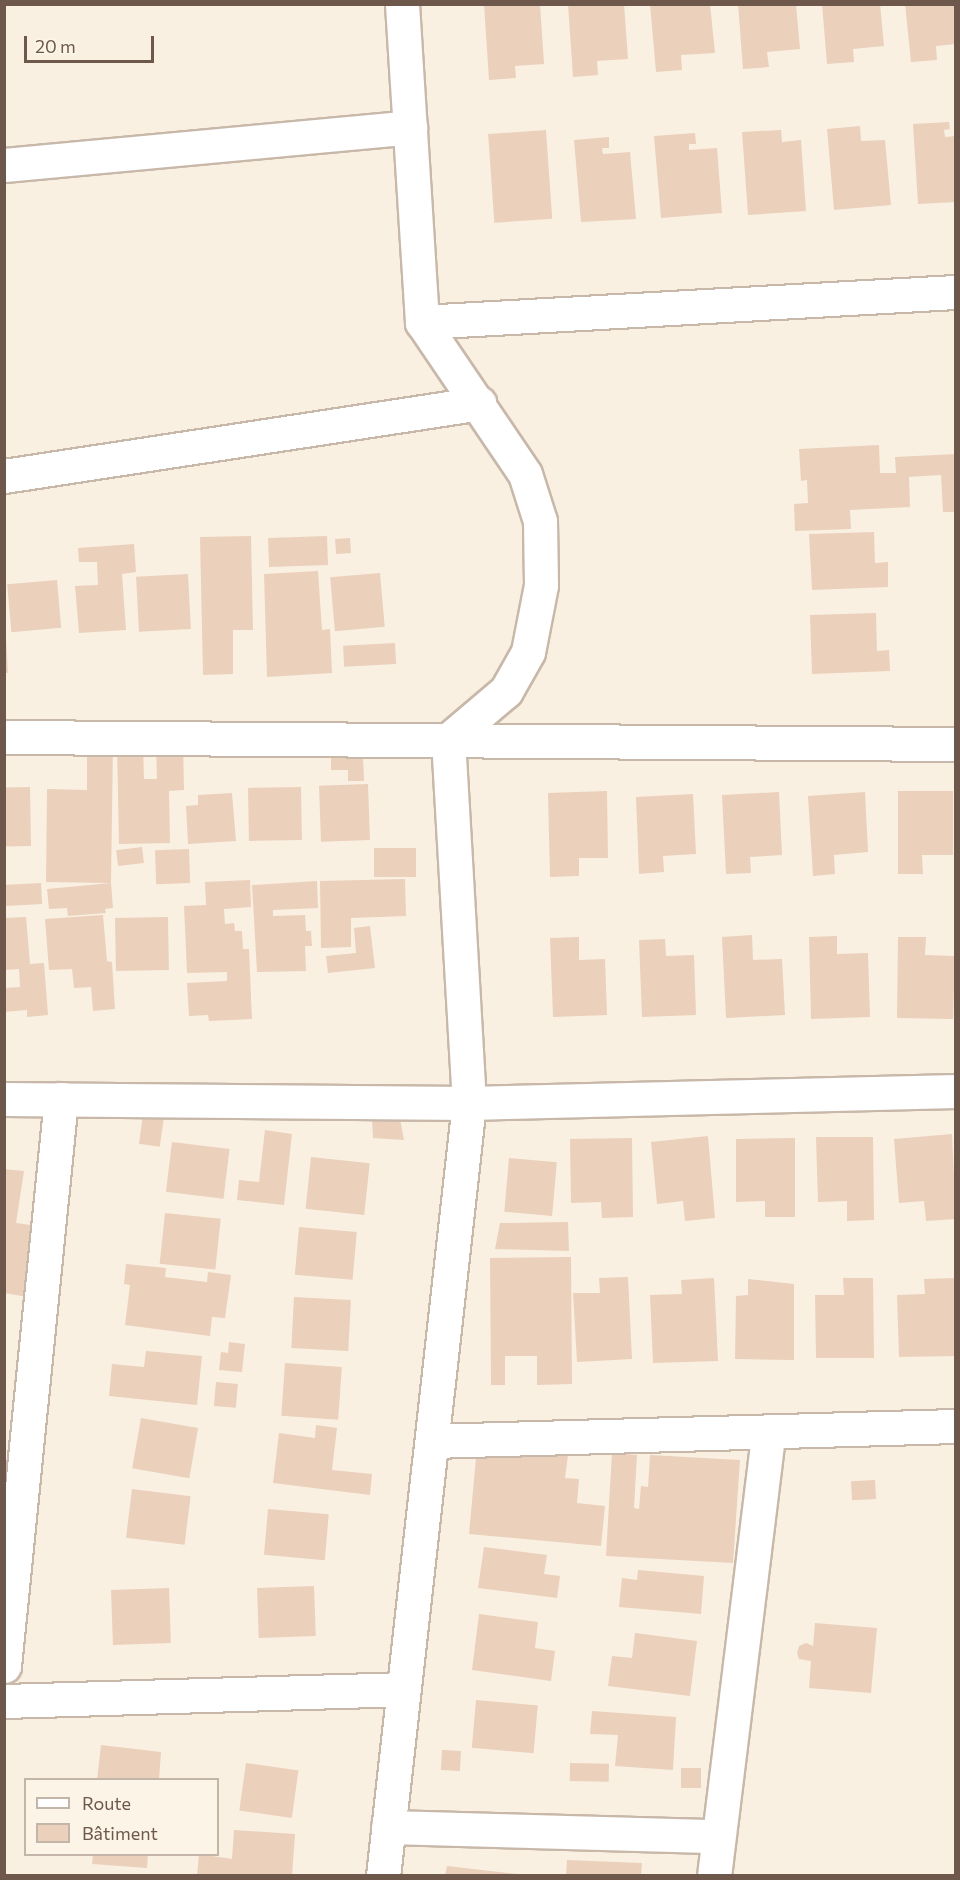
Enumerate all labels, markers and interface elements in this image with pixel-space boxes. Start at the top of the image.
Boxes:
scale bar [27,24,158,62]
text: 20 m [35,35,76,57]
legend [24,1778,219,1856]
text: Route [82,1792,131,1814]
text: Bâtiment [82,1822,158,1844]

